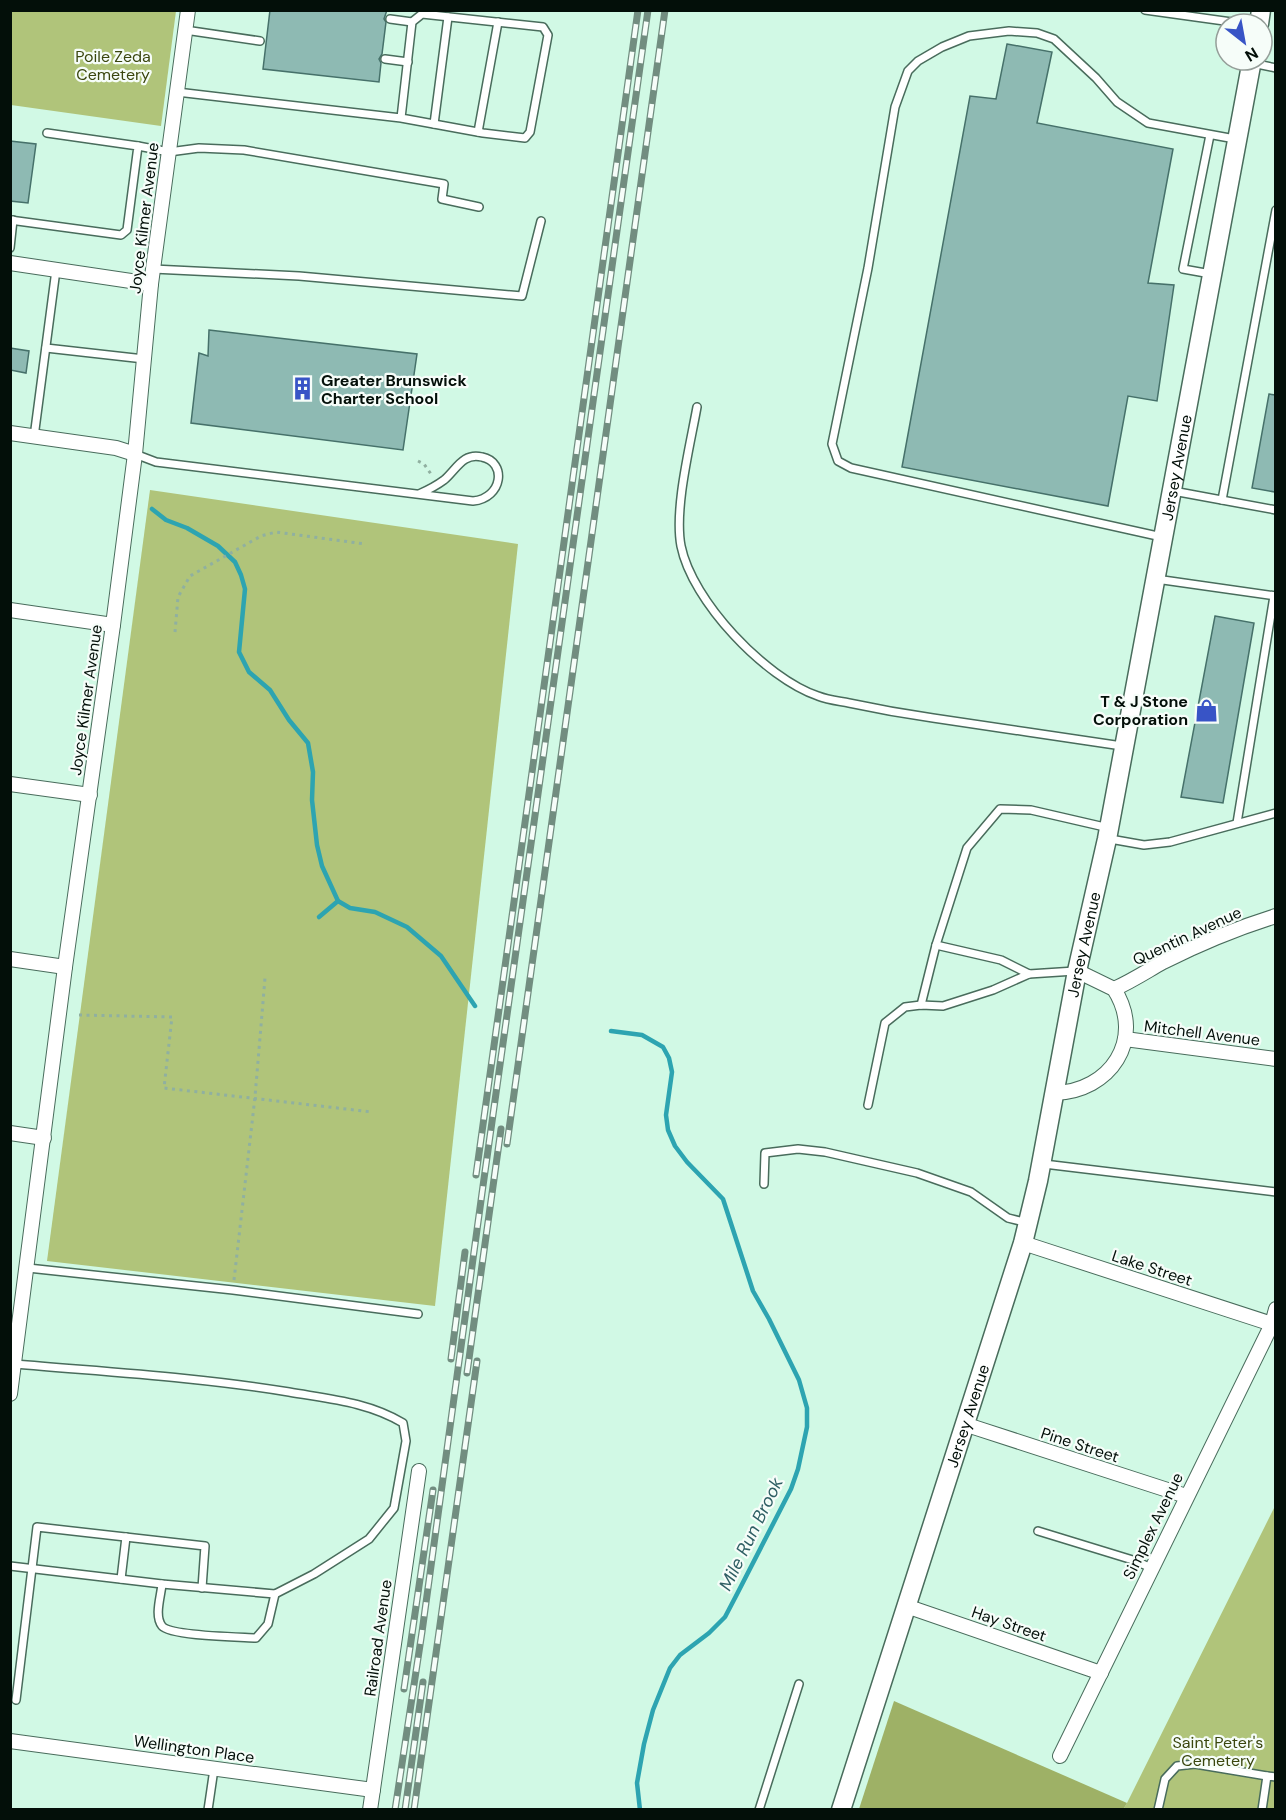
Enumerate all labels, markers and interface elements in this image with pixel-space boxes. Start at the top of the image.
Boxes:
north arrow [1214,12,1274,72]
text: N [1241,42,1262,66]
park label: Poile Zeda Cemetery [75,46,151,85]
street label: Joyce Kilmer Avenue [124,141,164,295]
place label: Greater Brunswick Charter School [321,370,467,409]
building icon: Greater Brunswick Charter School [290,376,316,402]
street label: Jersey Avenue [1156,413,1196,522]
street label: Joyce Kilmer Avenue [65,623,107,777]
place label: T & J Stone Corporation [1093,691,1188,730]
shop icon: T & J Stone Corporation [1193,697,1219,723]
street label: Jersey Avenue [1062,890,1105,999]
street label: Quentin Avenue [1129,902,1245,970]
street label: Mitchell Avenue [1143,1015,1261,1051]
street label: Lake Street [1109,1245,1195,1291]
street label: Jersey Avenue [941,1361,994,1470]
street label: Pine Street [1038,1422,1122,1468]
street label: Simplex Avenue [1118,1469,1188,1583]
water label: Mile Run Brook [713,1473,789,1595]
street label: Railroad Avenue [359,1578,397,1698]
street label: Hay Street [969,1601,1049,1647]
street label: Wellington Place [132,1730,256,1768]
park label: Saint Peter's Cemetery [1173,1732,1263,1771]

